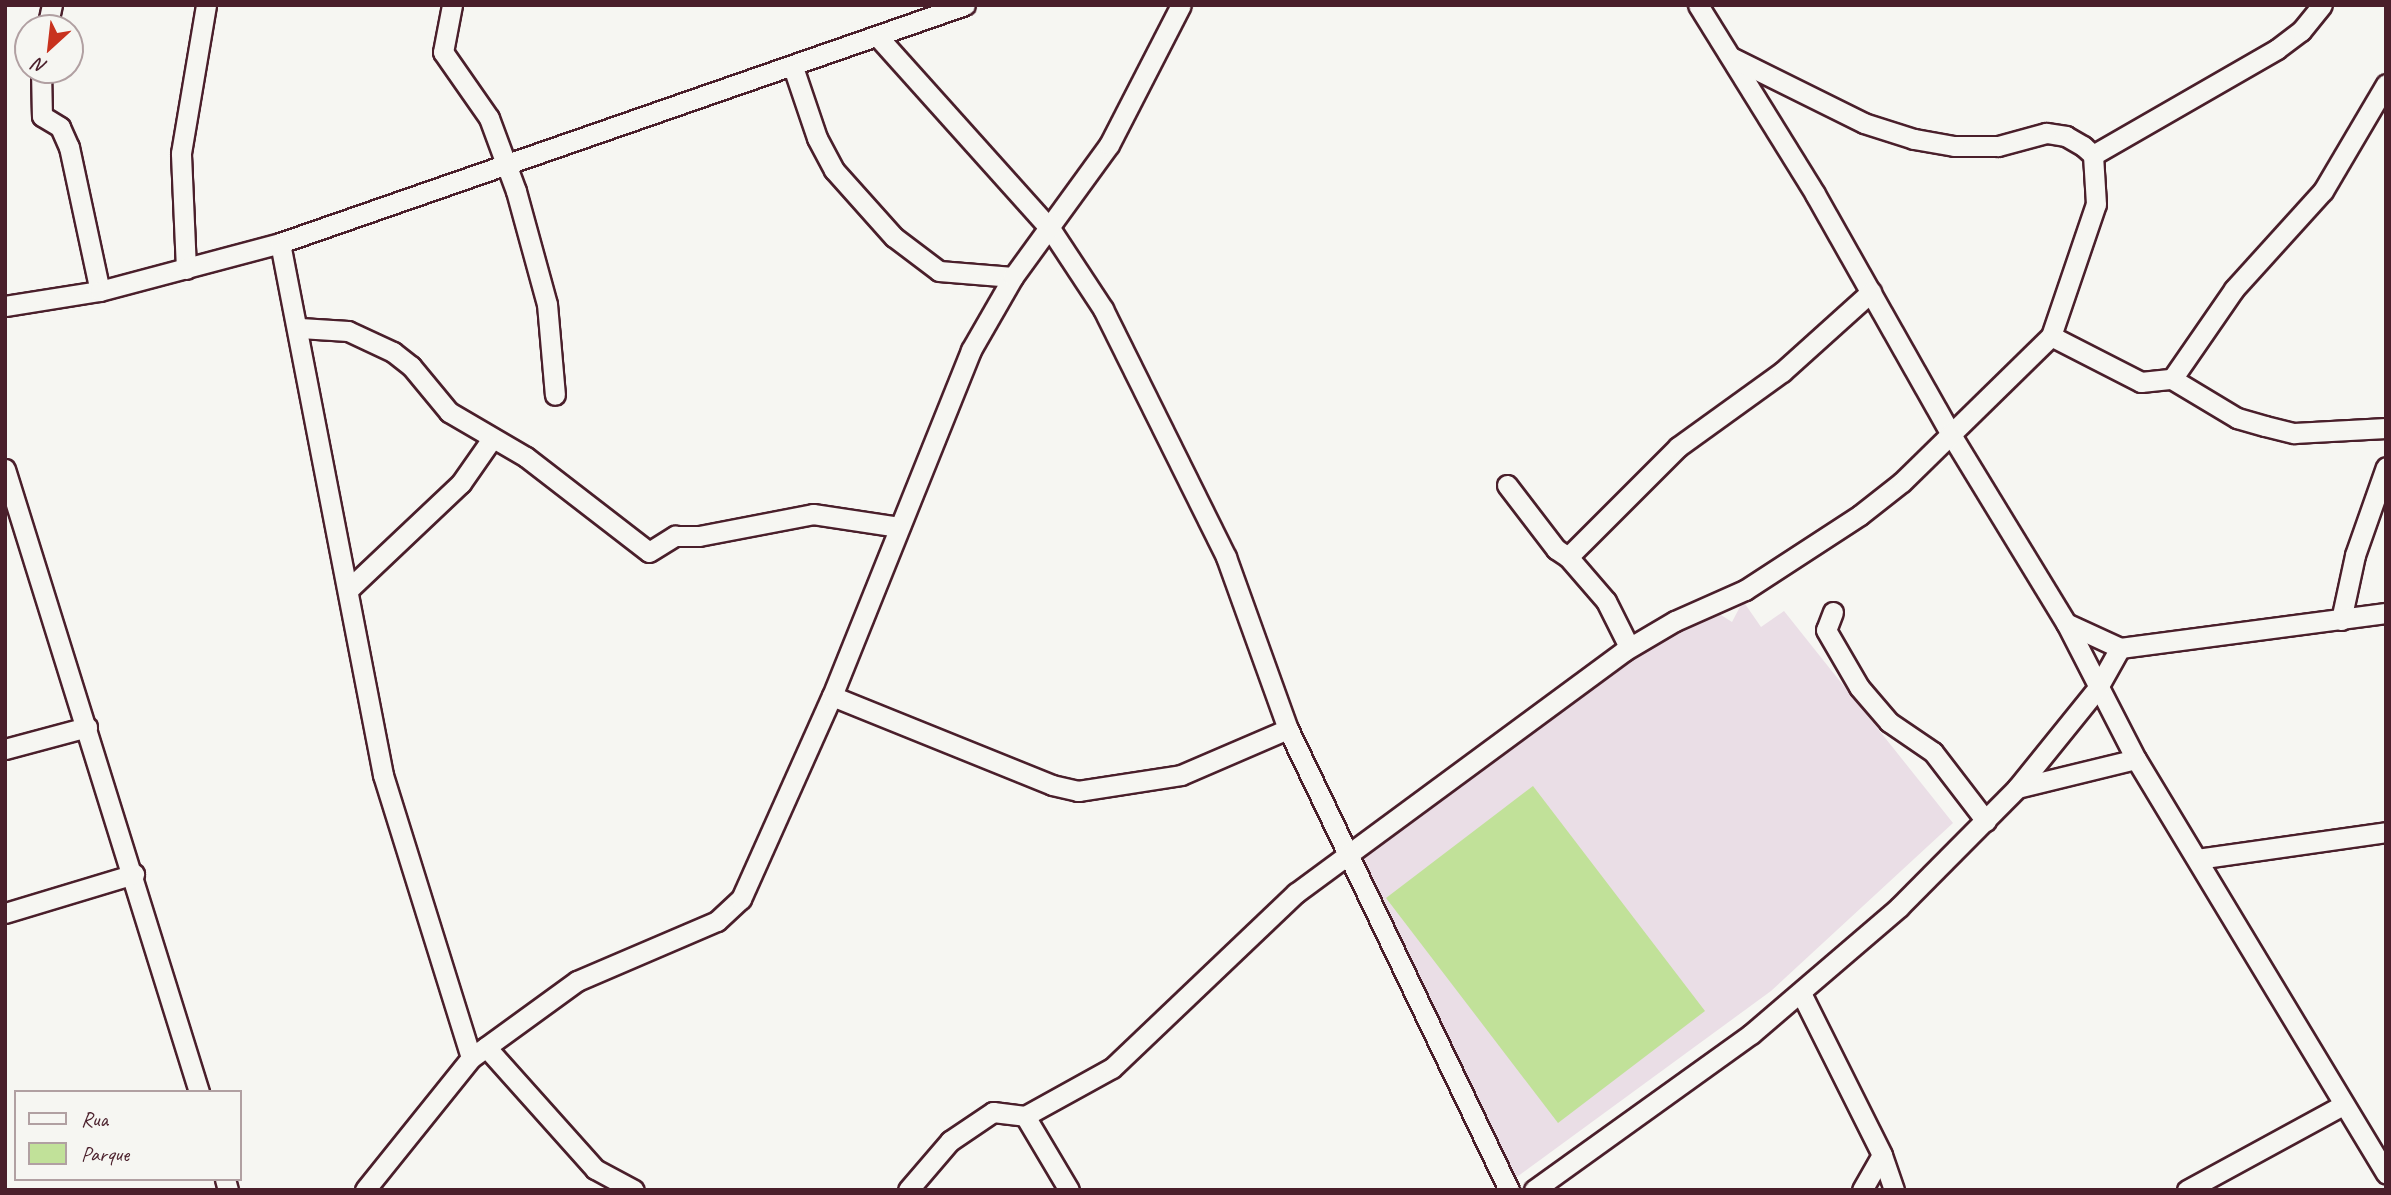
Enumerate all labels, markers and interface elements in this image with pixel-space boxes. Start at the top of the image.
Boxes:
north arrow [14,14,84,84]
text: N [30,53,51,79]
legend [14,1090,242,1181]
text: Rua [81,1106,108,1132]
text: Parque [81,1141,129,1167]

